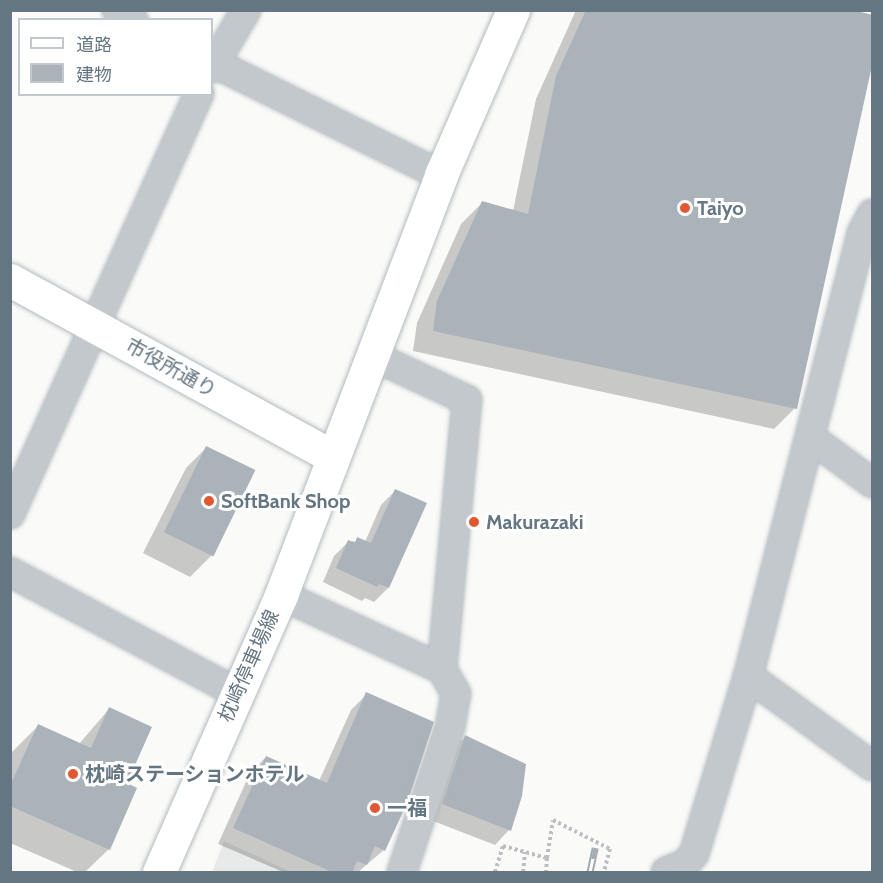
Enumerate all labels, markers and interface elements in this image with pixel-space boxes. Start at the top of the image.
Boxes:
legend [18,18,213,96]
text: 道路 [76,34,112,56]
text: 建物 [76,64,112,86]
place label: Taiyo [697,196,744,220]
marker: Taiyo [678,201,692,215]
street label: 市役所通り [121,333,221,403]
place label: SoftBank Shop [221,489,350,513]
marker: SoftBank Shop [202,494,216,508]
place label: Makurazaki [486,510,584,534]
marker: Makurazaki [467,515,481,529]
street label: 枕崎停車場線 [214,606,284,726]
place label: 枕崎ステーションホテル [85,762,305,786]
marker: 枕崎ステーションホテル [66,767,80,781]
place label: 一福 [387,796,427,820]
marker: 一福 [368,801,382,815]

